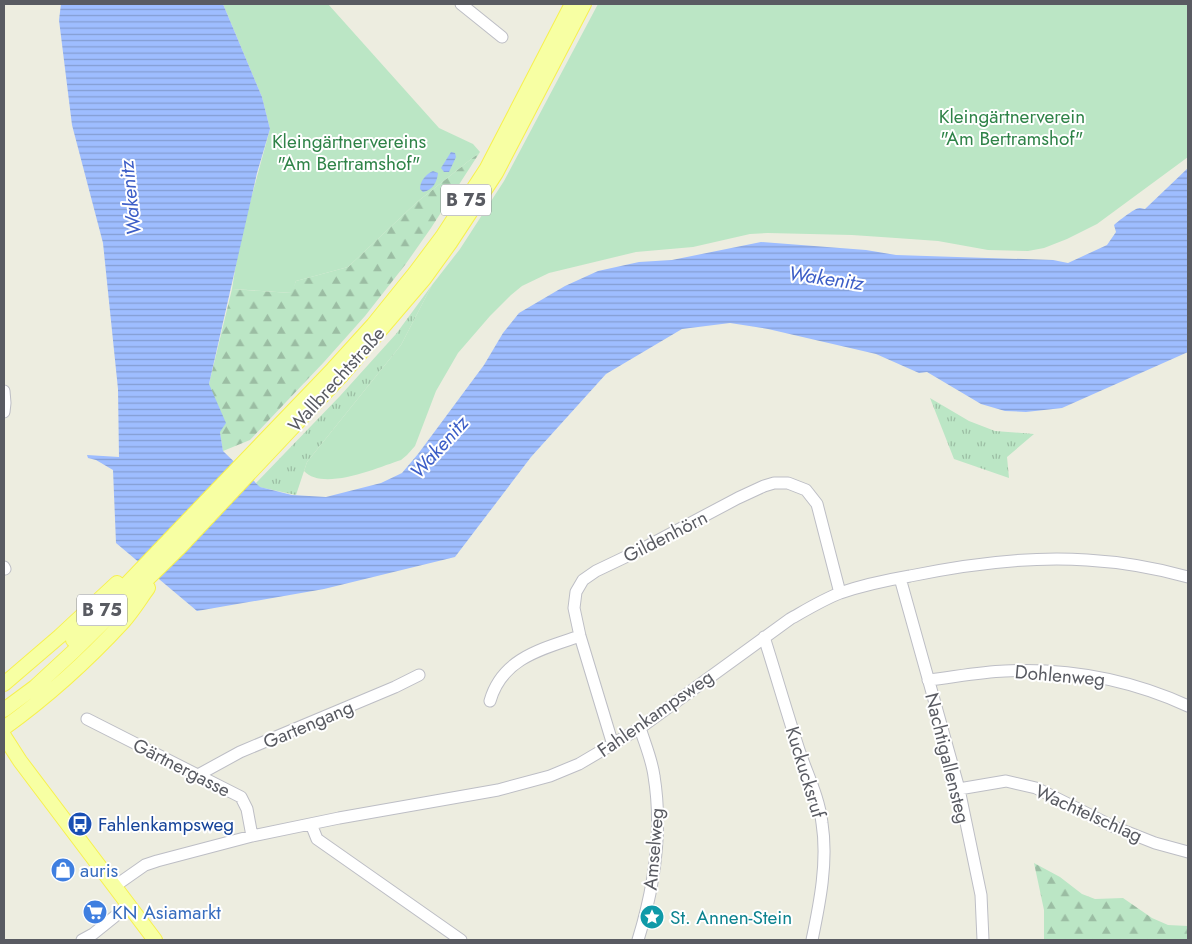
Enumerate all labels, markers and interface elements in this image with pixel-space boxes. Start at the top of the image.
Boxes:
park label: Kleingärtnerverein "Am Bertramshof" [939,103,1085,152]
park label: Kleingärtnervereins "Am Bertramshof" [272,128,426,177]
water label: Wakenitz [112,158,149,237]
road number: B 75 [441,184,491,216]
water label: Wakenitz [787,259,866,298]
street label: Wallbrechtstraße [282,320,391,438]
water label: Wakenitz [403,409,476,485]
street label: Gildenhörn [618,504,712,569]
road number: B 75 [77,594,127,626]
street label: Dohlenweg [1014,658,1106,693]
street label: Fahlenkampsweg [592,663,719,764]
street label: Nachtigallensteg [918,690,977,826]
street label: Gartengang [259,693,357,756]
street label: Kuckucksruf [779,723,832,822]
street label: Gärtnergasse [128,731,235,804]
street label: Wachtelschlag [1031,778,1147,849]
street label: Amselweg [636,807,671,891]
bus stop icon: Fahlenkampsweg [67,811,93,837]
place label: Fahlenkampsweg [98,811,234,838]
shop icon: auris [50,857,76,883]
place label: auris [80,857,119,884]
supermarket icon: KN Asiamarkt [82,899,108,925]
place label: KN Asiamarkt [112,899,221,926]
place icon: St. Annen-Stein [639,904,665,930]
place label: St. Annen-Stein [670,904,792,931]

